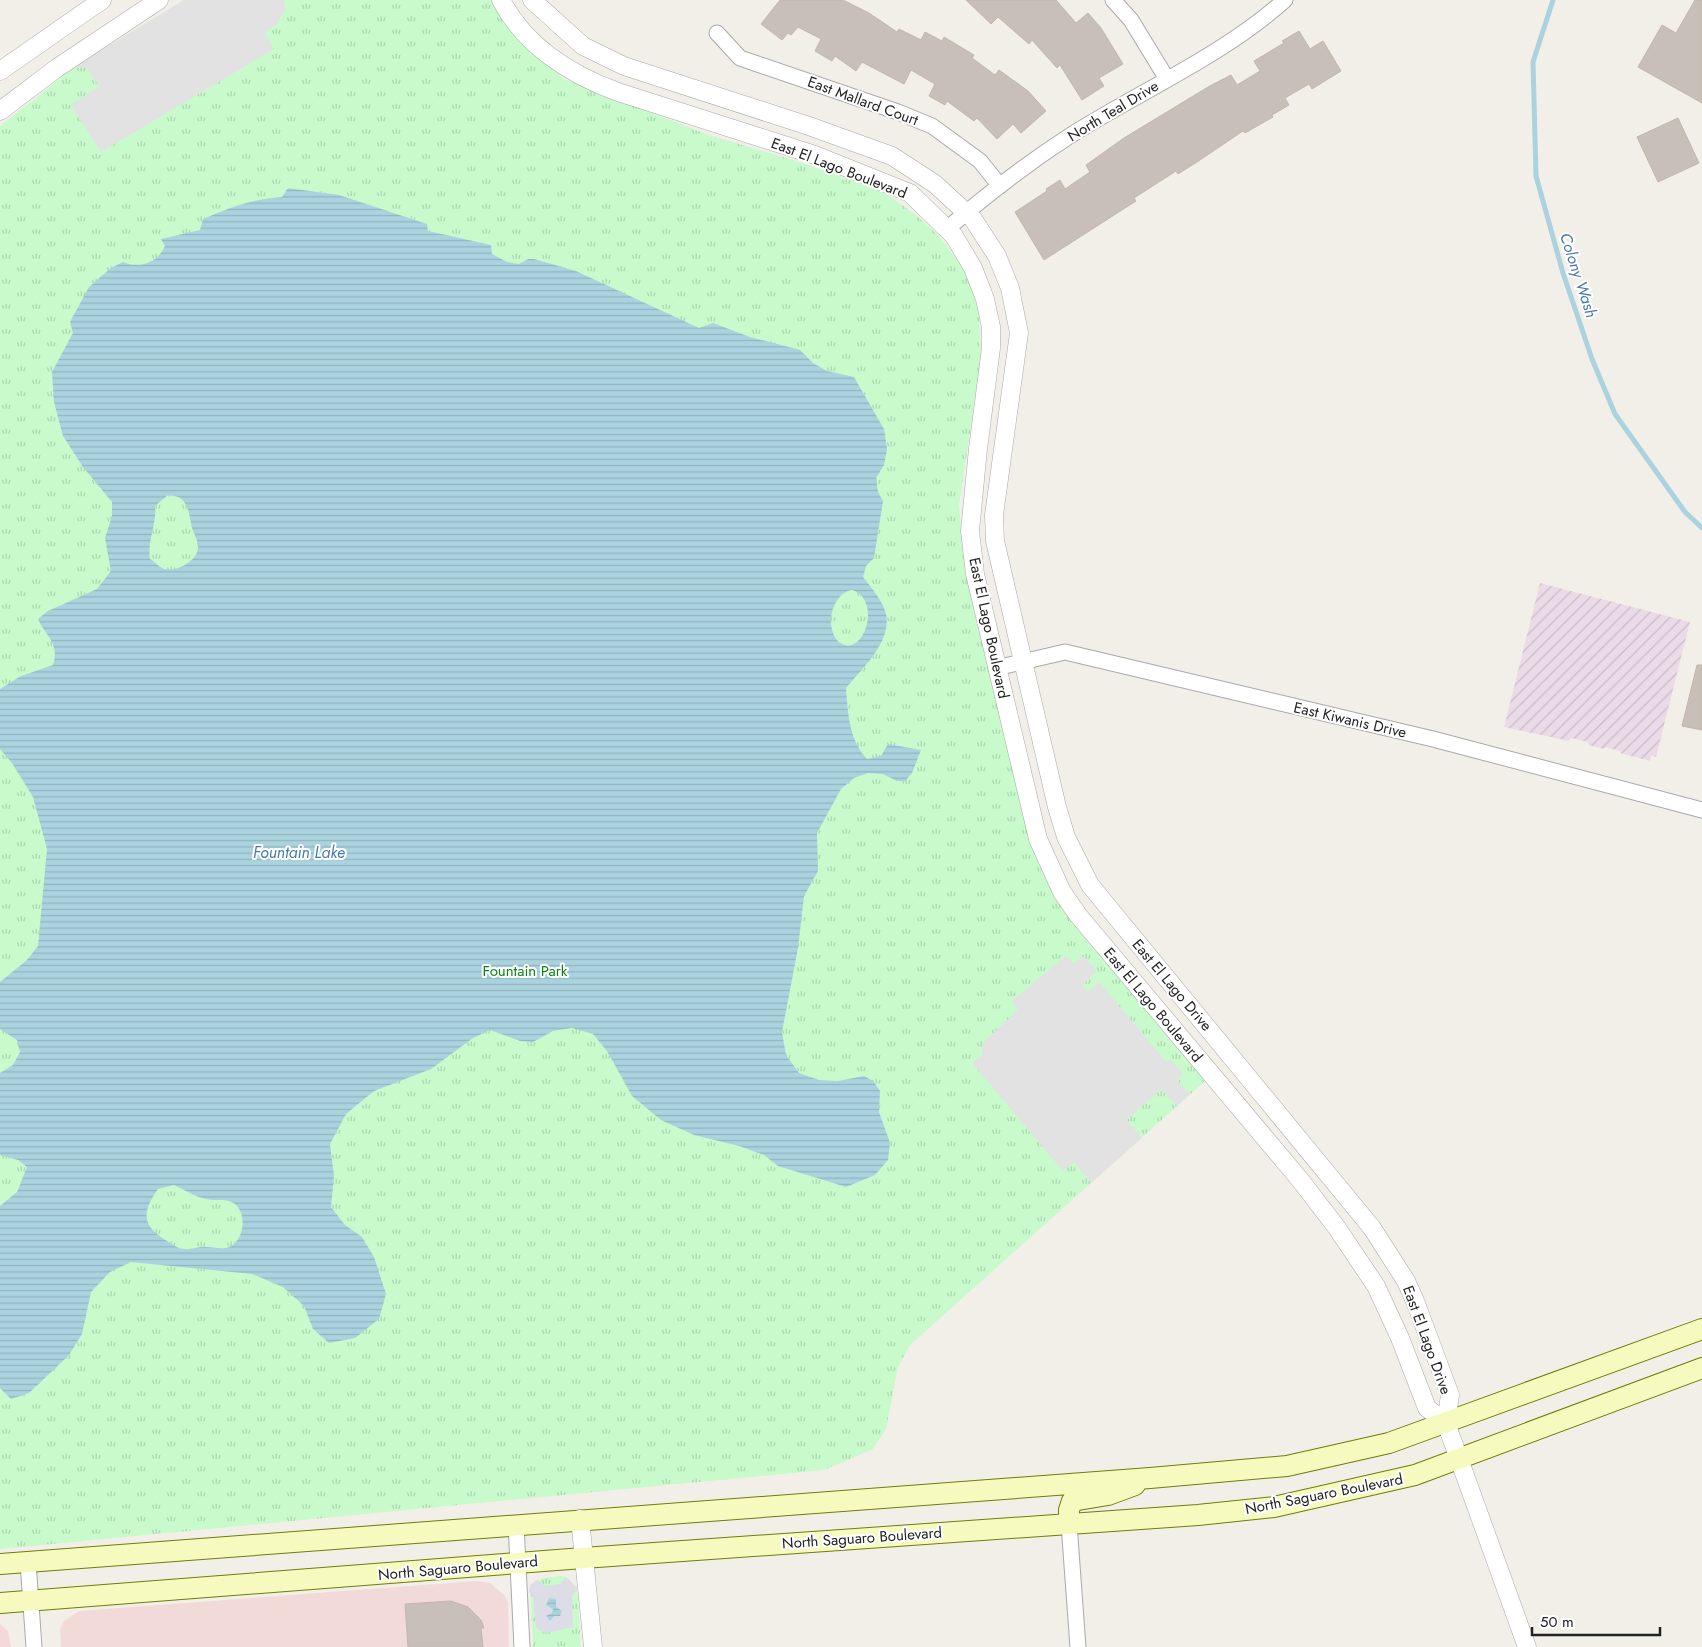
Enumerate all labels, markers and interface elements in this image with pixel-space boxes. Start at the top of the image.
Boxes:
street label: East Mallard Court [805,71,922,131]
street label: North Teal Drive [1063,75,1163,147]
street label: East El Lago Boulevard [768,132,910,204]
water label: Colony Wash [1554,230,1603,321]
street label: East El Lago Boulevard [963,555,1015,701]
street label: East Kiwanis Drive [1291,696,1409,744]
water label: Fountain Lake [253,841,345,864]
street label: East El Lago Drive [1127,934,1217,1036]
street label: East El Lago Boulevard [1098,943,1208,1067]
park label: Fountain Park [483,960,568,982]
street label: East El Lago Drive [1397,1282,1457,1398]
street label: North Saguaro Boulevard [1243,1468,1405,1520]
street label: North Saguaro Boulevard [781,1521,943,1555]
street label: North Saguaro Boulevard [377,1550,539,1586]
scale bar [1532,1604,1660,1636]
text: 50 m [1540,1611,1574,1633]

